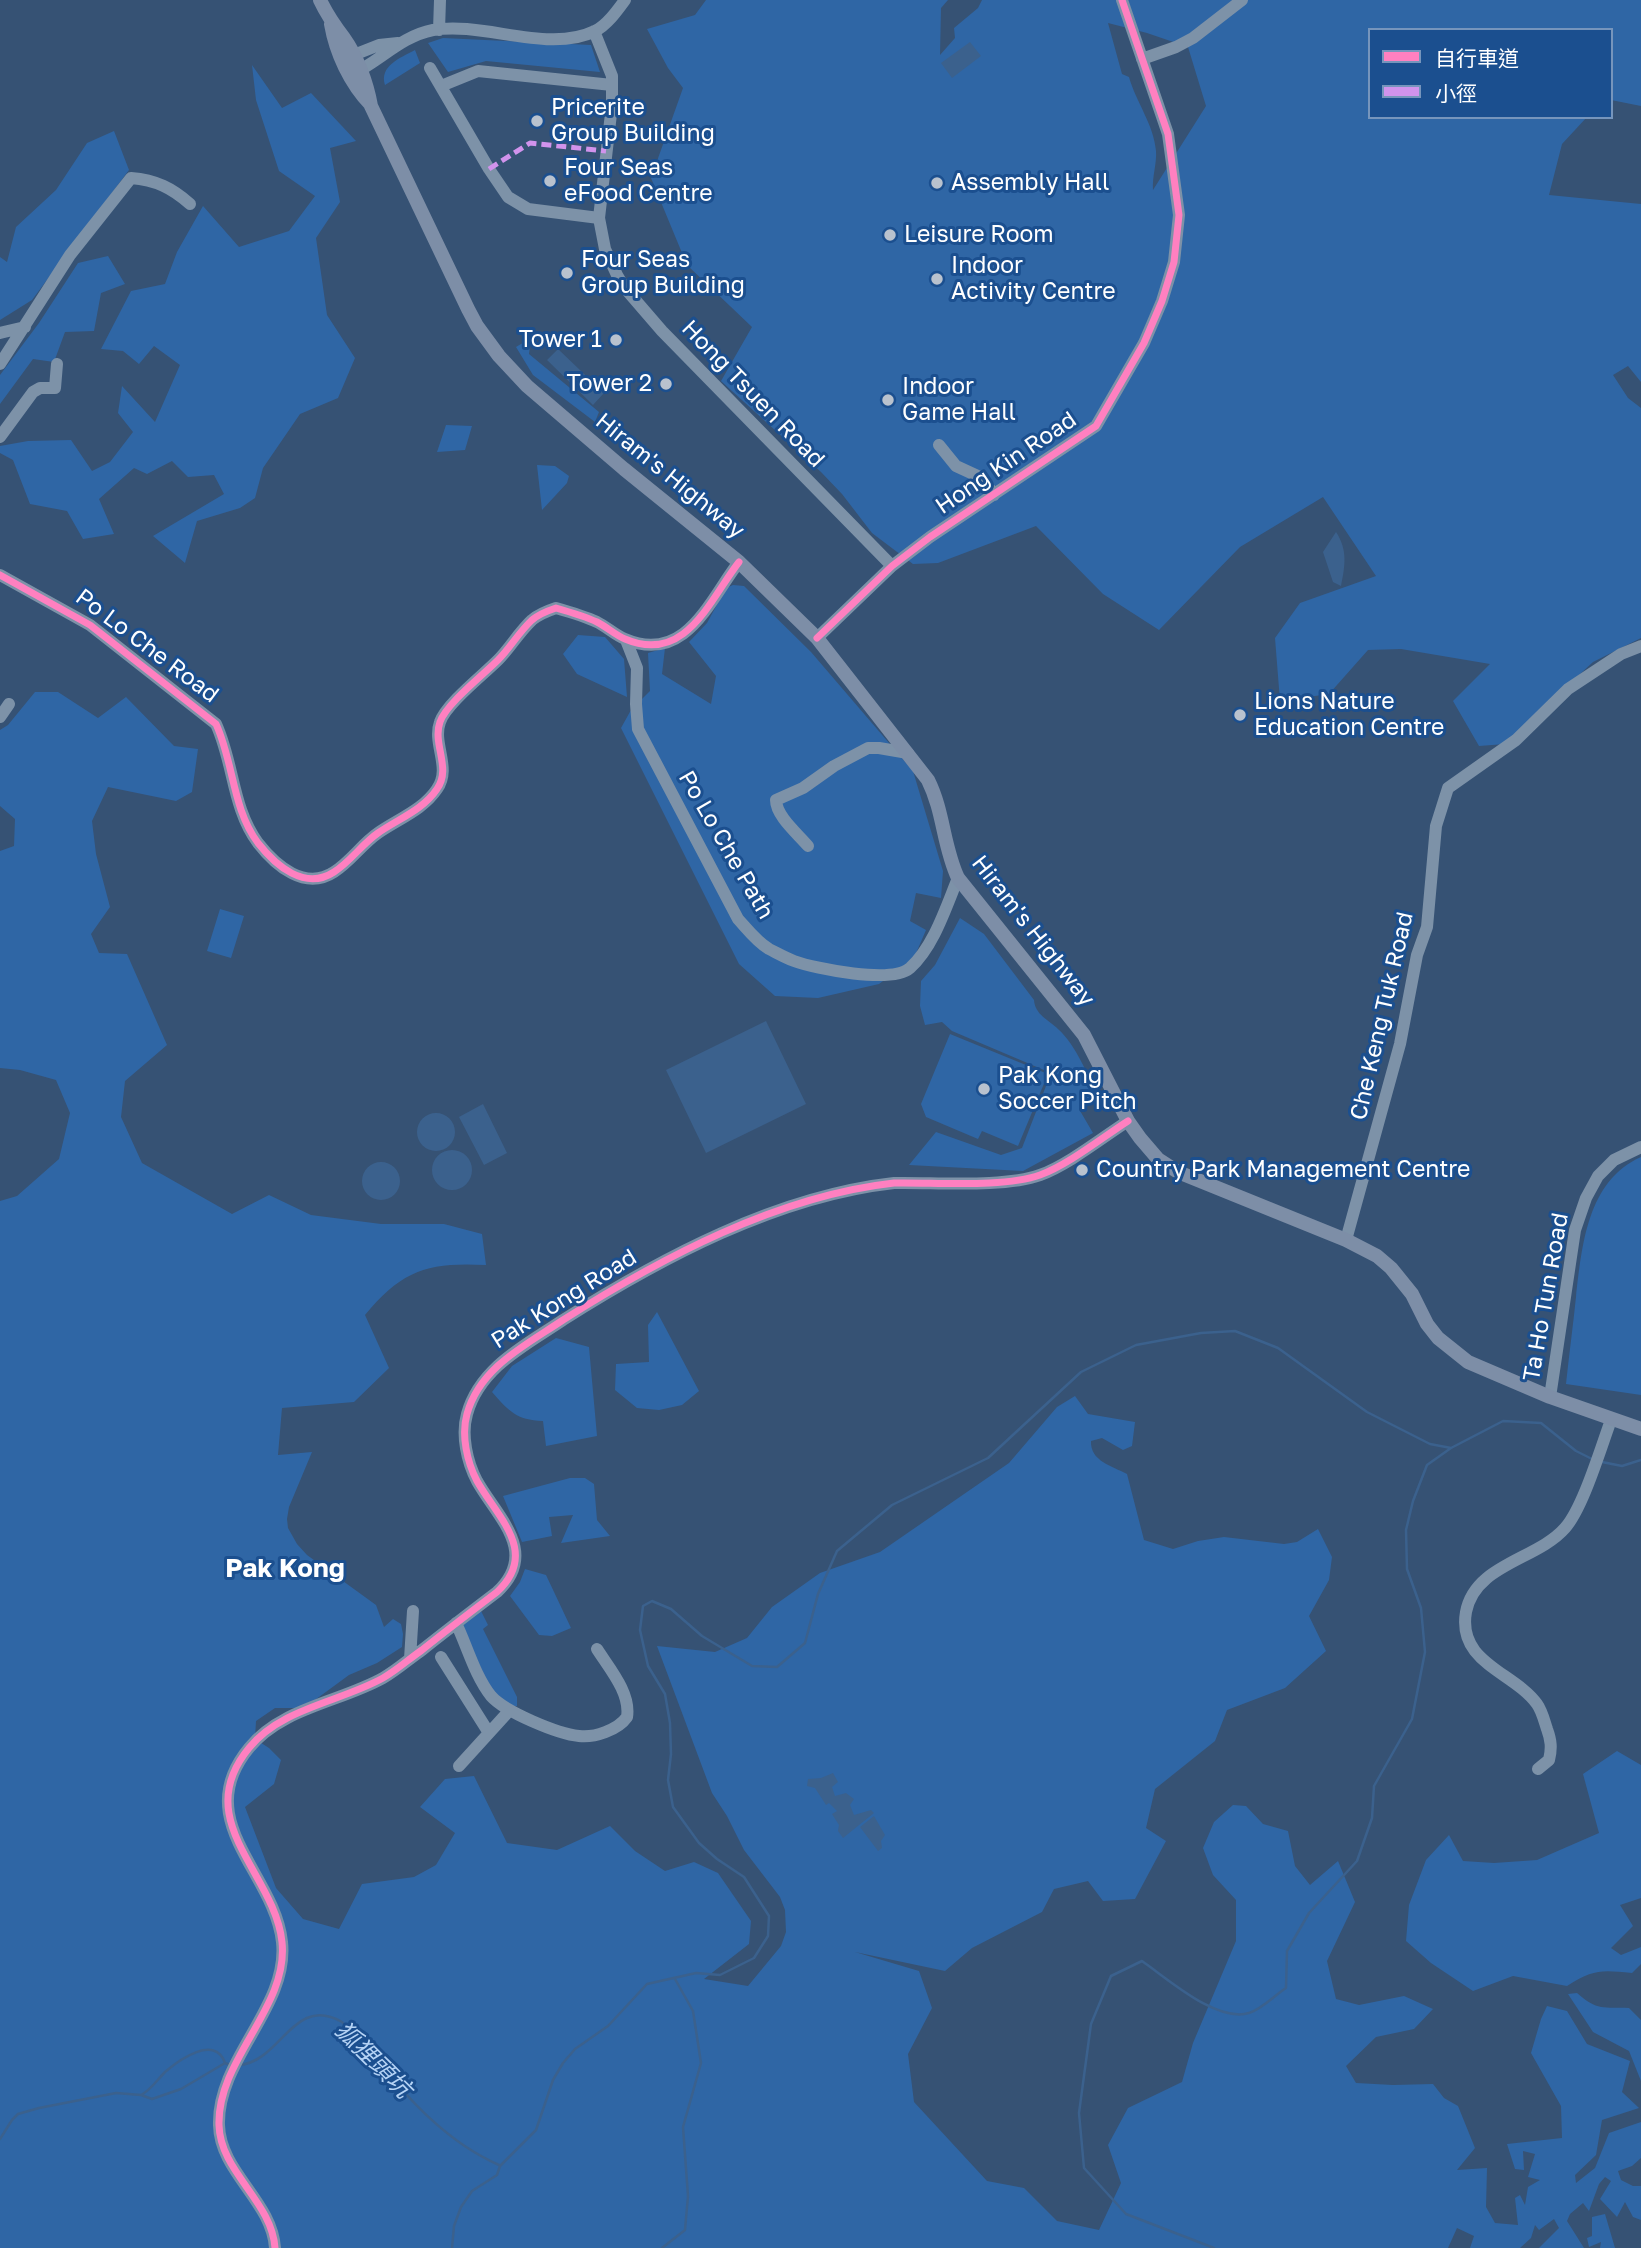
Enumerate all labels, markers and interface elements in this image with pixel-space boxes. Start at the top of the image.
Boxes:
legend [1368,28,1613,119]
text: 自行車道 [1435,45,1519,71]
text: 小徑 [1435,80,1477,106]
place label: Pricerite Group Building [551,94,715,148]
marker: Pricerite Group Building [529,113,545,129]
place label: Four Seas eFood Centre [564,154,712,208]
place label: Assembly Hall [951,169,1109,197]
marker: Four Seas eFood Centre [542,173,558,189]
marker: Assembly Hall [929,175,945,191]
place label: Leisure Room [904,221,1054,249]
marker: Leisure Room [882,227,898,243]
place label: Four Seas Group Building [581,246,745,300]
place label: Indoor Activity Centre [951,252,1116,306]
marker: Four Seas Group Building [559,265,575,281]
marker: Indoor Activity Centre [929,271,945,287]
street label: Hong Tsuen Road [676,315,830,473]
place label: Tower 1 [519,326,602,354]
marker: Tower 1 [608,332,624,348]
place label: Tower 2 [566,370,652,398]
place label: Indoor Game Hall [902,373,1016,427]
marker: Tower 2 [658,376,674,392]
marker: Indoor Game Hall [880,392,896,408]
street label: Hong Kin Road [930,406,1082,520]
street label: Hiram's Highway [590,407,750,545]
street label: Po Lo Che Road [70,583,224,709]
place label: Lions Nature Education Centre [1254,688,1444,742]
marker: Lions Nature Education Centre [1232,707,1248,723]
street label: Po Lo Che Path [672,766,780,924]
street label: Hiram's Highway [966,850,1100,1012]
street label: Che Keng Tuk Road [1345,909,1419,1123]
place label: Pak Kong Soccer Pitch [998,1062,1137,1116]
marker: Pak Kong Soccer Pitch [976,1081,992,1097]
place label: Country Park Management Centre [1096,1156,1470,1184]
marker: Country Park Management Centre [1074,1162,1090,1178]
street label: Ta Ho Tun Road [1518,1211,1574,1383]
street label: Pak Kong Road [486,1243,642,1355]
district label: Pak Kong [225,1553,345,1585]
water label: 狐狸頭坑 [329,2016,417,2104]

